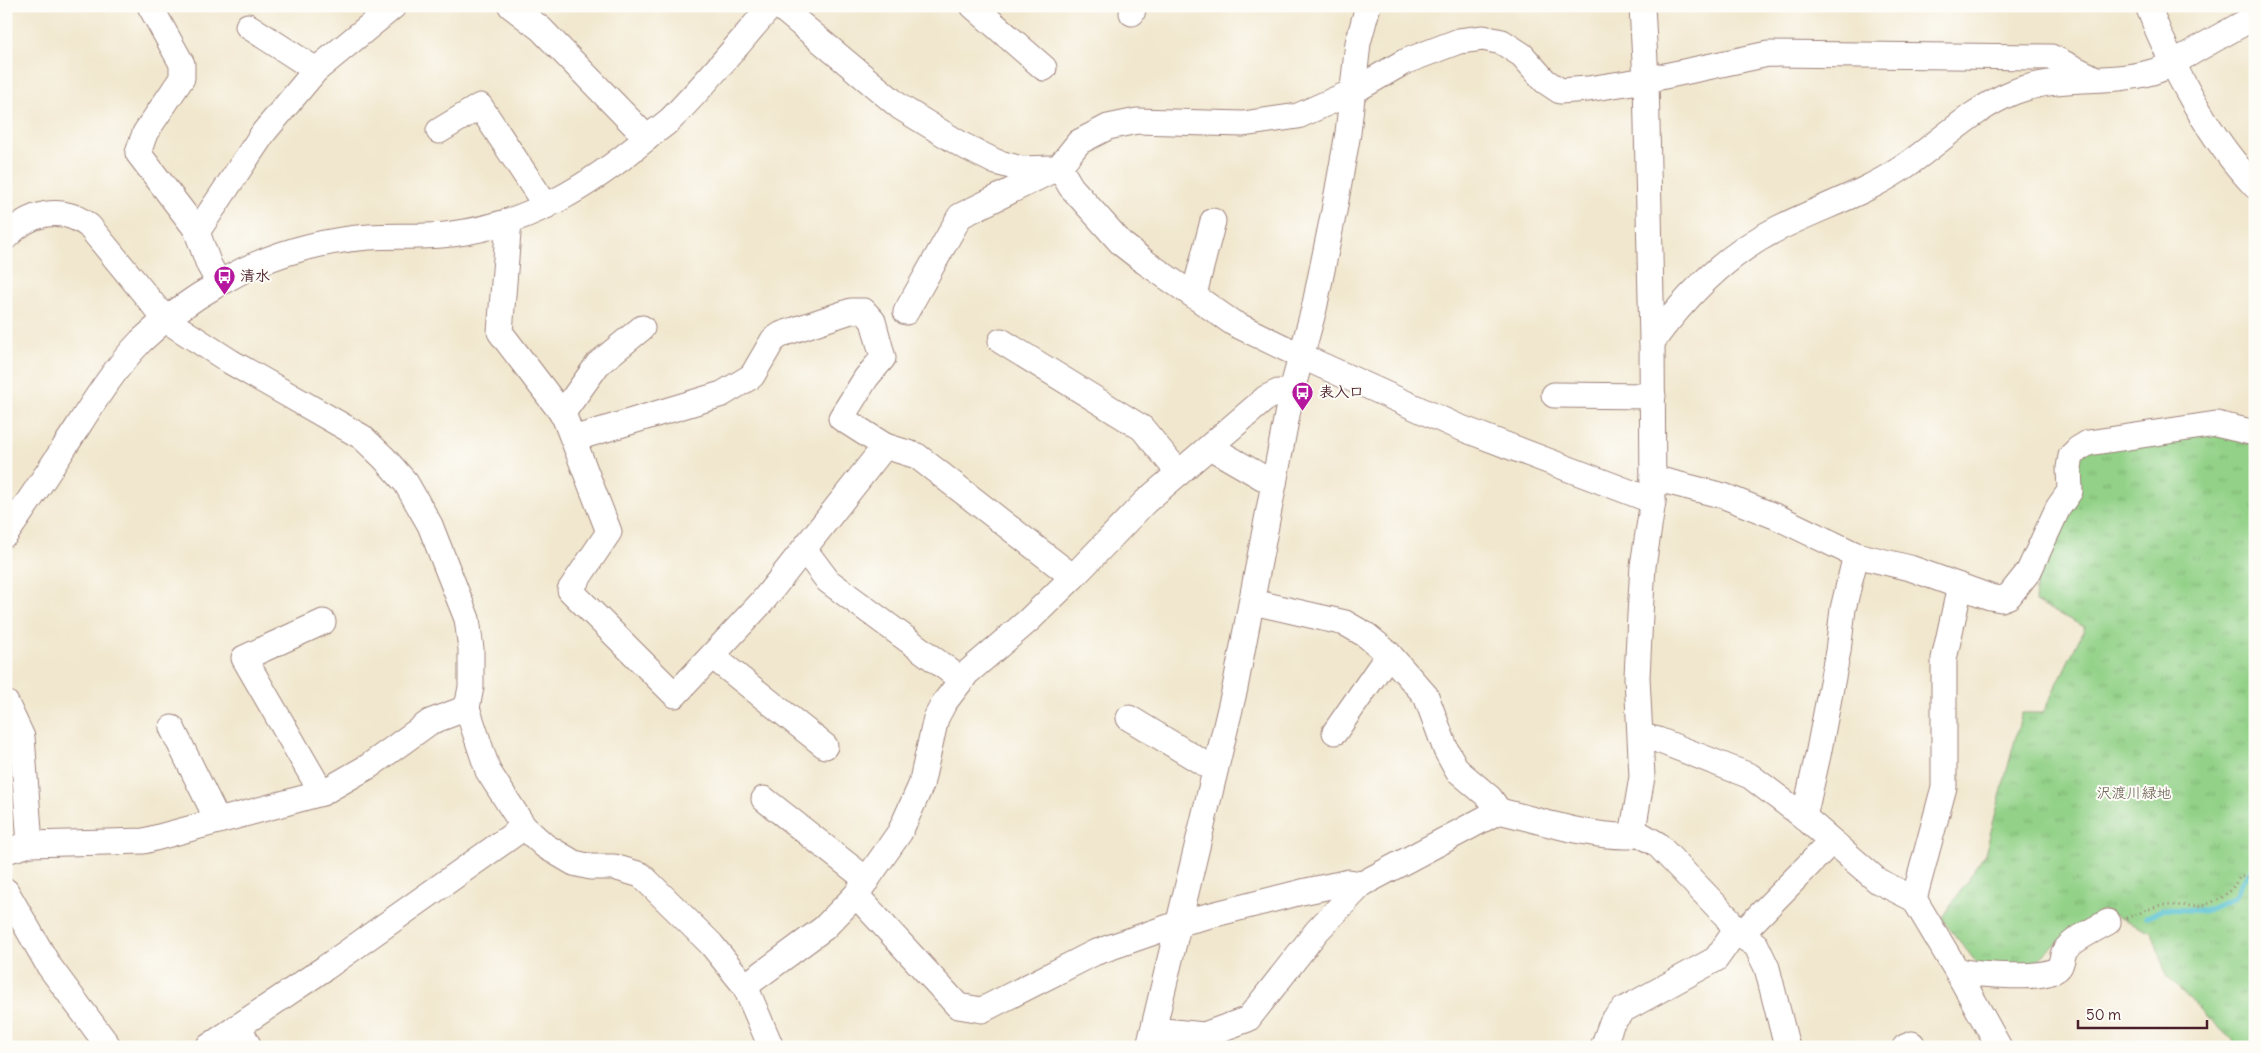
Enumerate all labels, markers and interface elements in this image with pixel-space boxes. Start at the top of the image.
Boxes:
bus stop icon: 清水 [212,264,236,295]
place label: 清水 [240,266,270,285]
bus stop icon: 表入口 [1291,380,1315,411]
place label: 表入口 [1319,382,1364,401]
park label: 沢渡川緑地 [2096,783,2172,802]
scale bar [2078,998,2207,1030]
text: 50 m [2086,1005,2121,1024]

